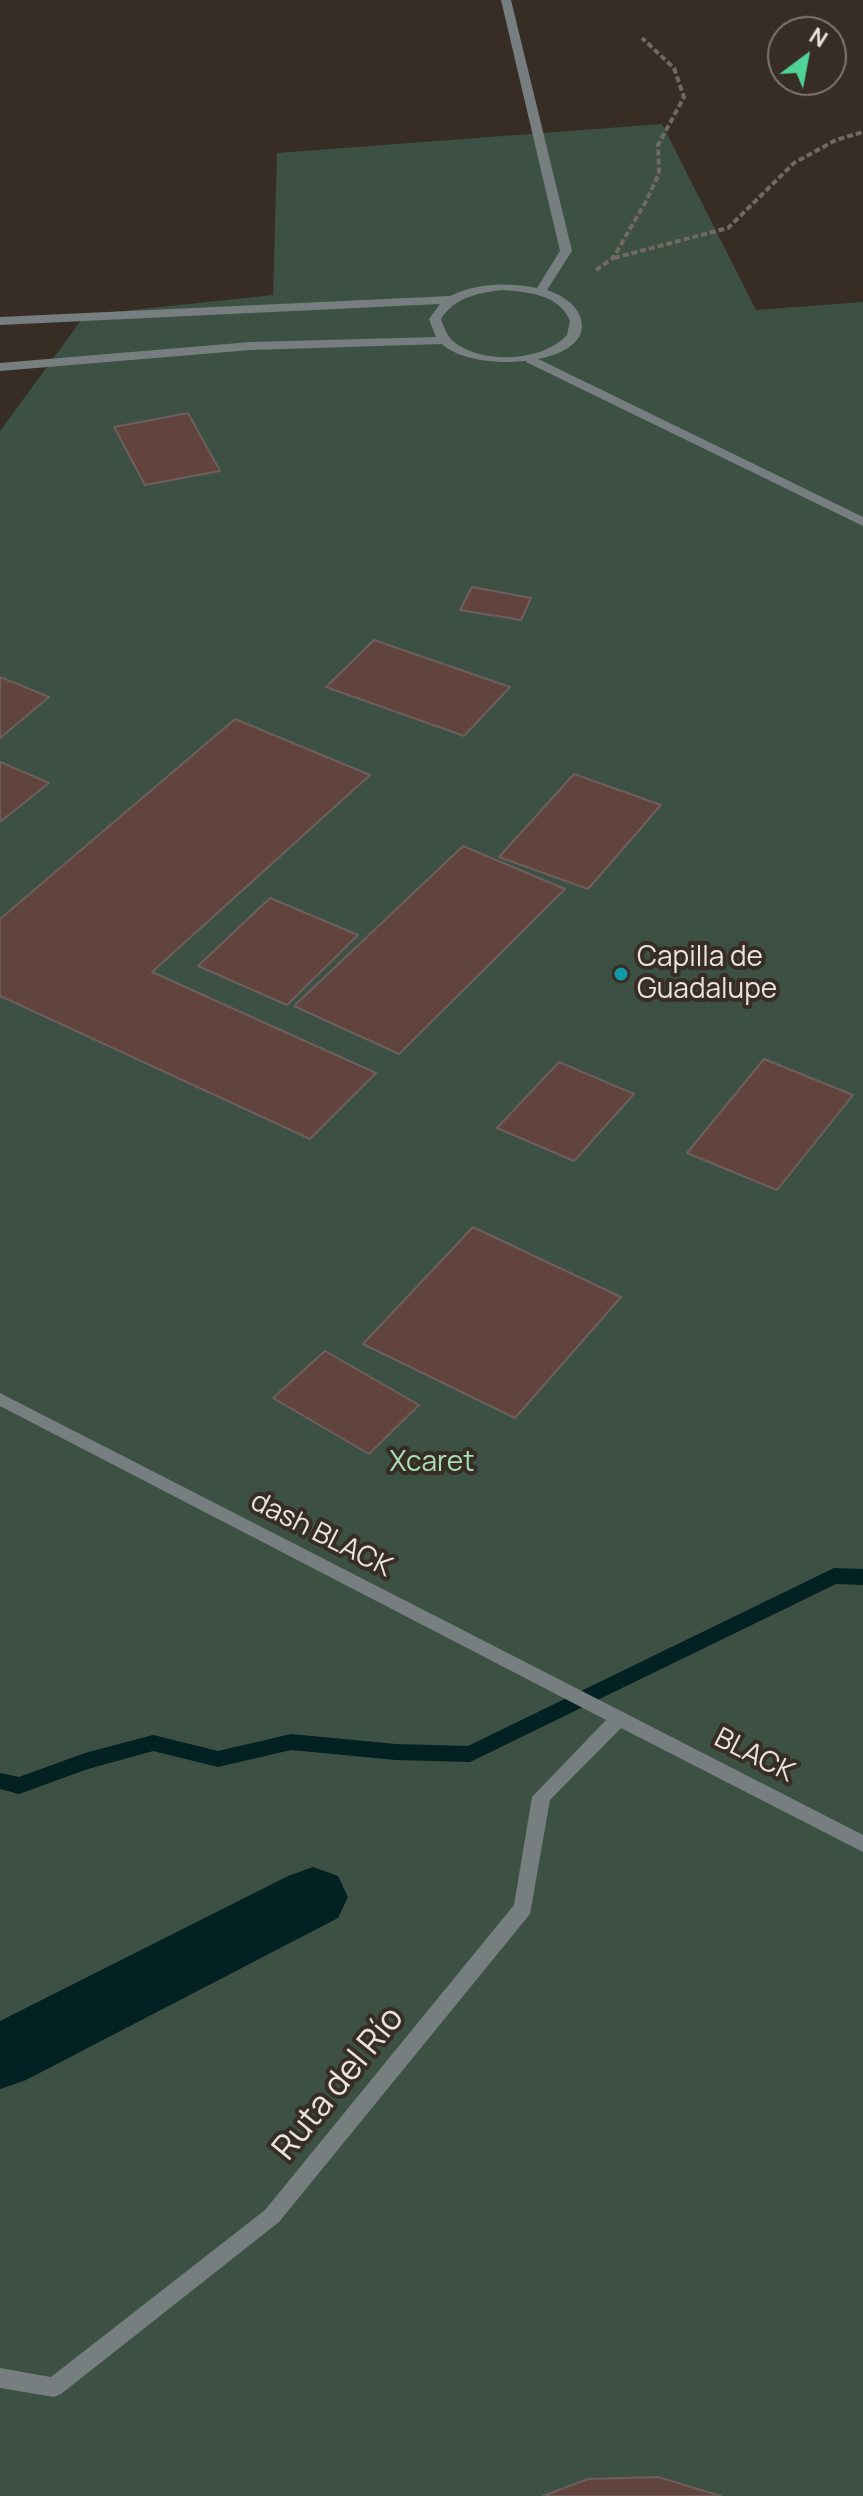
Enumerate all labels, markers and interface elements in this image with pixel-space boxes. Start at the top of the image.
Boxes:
north arrow [767,16,847,96]
text: N [804,20,833,54]
place label: Capilla de Guadalupe [637,941,777,1007]
marker: Capilla de Guadalupe [612,965,630,983]
park label: Xcaret [390,1446,474,1480]
street label: dash BLACK [245,1485,397,1585]
street label: BLACK [708,1722,800,1790]
street label: Ruta del Río [265,1999,413,2169]

